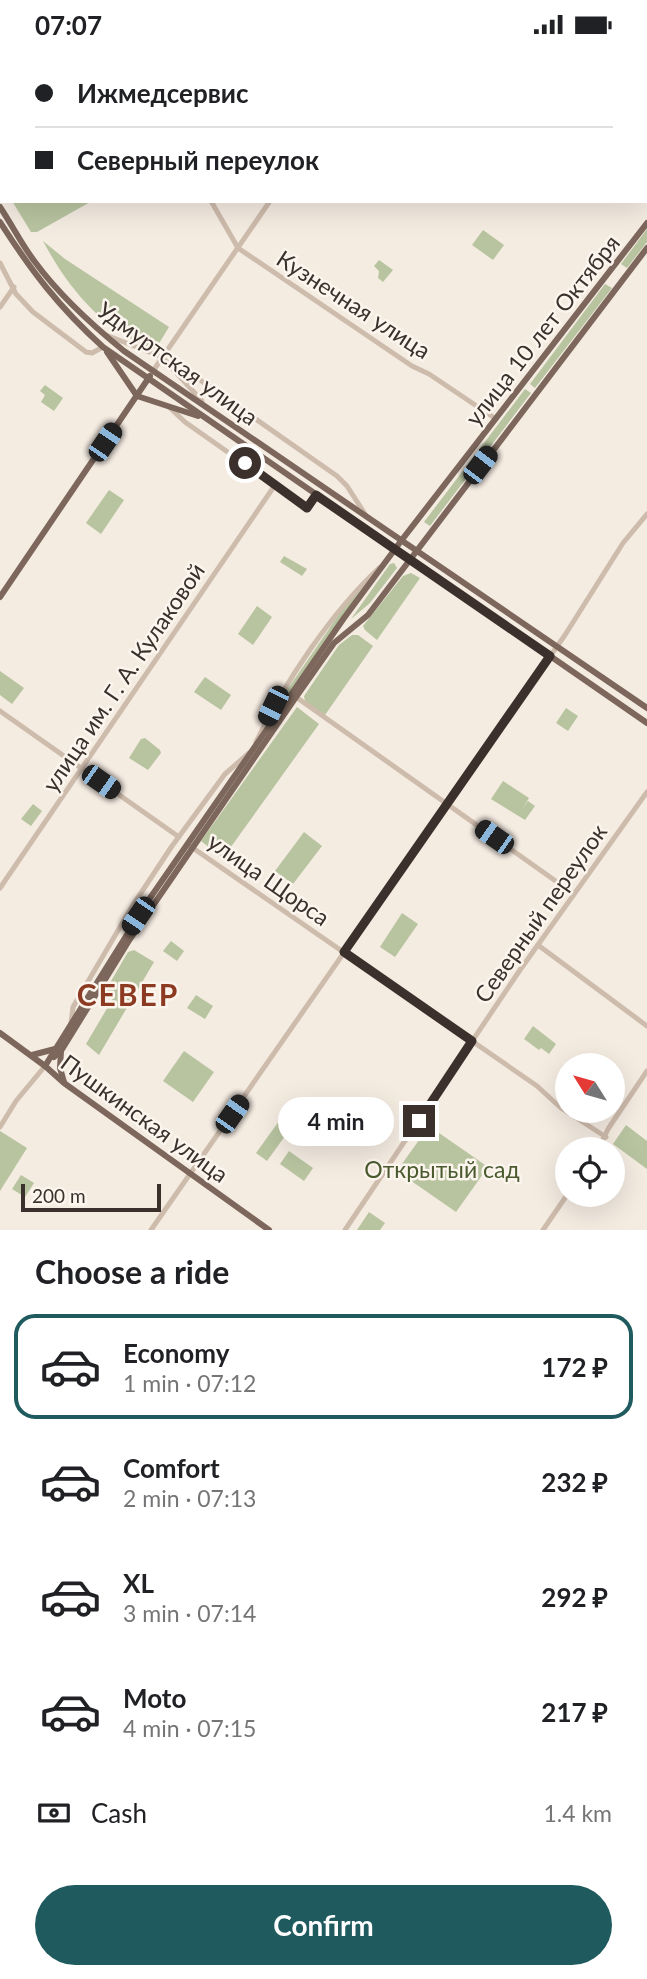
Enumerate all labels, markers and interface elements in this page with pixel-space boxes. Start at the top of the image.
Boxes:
text: 07:07 [35,9,102,41]
text: Ижмедсервис [77,77,248,109]
text: Северный переулок [77,144,319,176]
street label: улица 10 лет Октября [459,229,625,431]
street label: Кузнечная улица [272,244,436,364]
street label: Удмуртская улица [92,295,264,431]
car [85,419,126,465]
car [459,442,502,488]
route start [229,447,261,479]
street label: улица им. Г. А. Кулаковой [36,557,210,797]
car [255,683,292,729]
car [78,761,125,803]
car [471,816,518,858]
street label: Северный переулок [468,818,612,1008]
street label: улица Щорса [203,827,335,931]
car [118,893,159,939]
district label: СЕВЕР [77,976,179,1012]
street label: Пушкинская улица [56,1048,234,1188]
north arrow [555,1053,625,1123]
map controls [555,1053,625,1207]
car [212,1091,253,1137]
callout: 4 min [279,1097,394,1145]
route end [403,1105,435,1137]
text: 4 min [307,1107,365,1135]
button: locate [555,1137,625,1207]
park label: Открытый сад [364,1155,520,1183]
scale bar [21,1181,161,1213]
text: 200 m [32,1184,86,1207]
text: Choose a ride [35,1252,229,1291]
icon: car [39,1335,102,1398]
text: Economy [123,1337,229,1369]
text: 172 ₽ [541,1351,608,1383]
text: 1 min · 07:12 [123,1369,256,1397]
icon: car [39,1450,102,1513]
text: Comfort [123,1452,220,1484]
text: 232 ₽ [541,1466,608,1498]
text: 2 min · 07:13 [123,1484,256,1512]
icon: car [39,1565,102,1628]
text: XL [123,1567,154,1599]
text: 292 ₽ [541,1581,608,1613]
text: 3 min · 07:14 [123,1599,256,1627]
icon: car [39,1680,102,1743]
text: Moto [123,1682,186,1714]
text: 217 ₽ [541,1696,608,1728]
text: 4 min · 07:15 [123,1714,256,1742]
icon: cash [35,1794,73,1832]
text: Cash [91,1797,147,1829]
text: 1.4 km [543,1799,612,1827]
button: Confirm [35,1885,612,1965]

